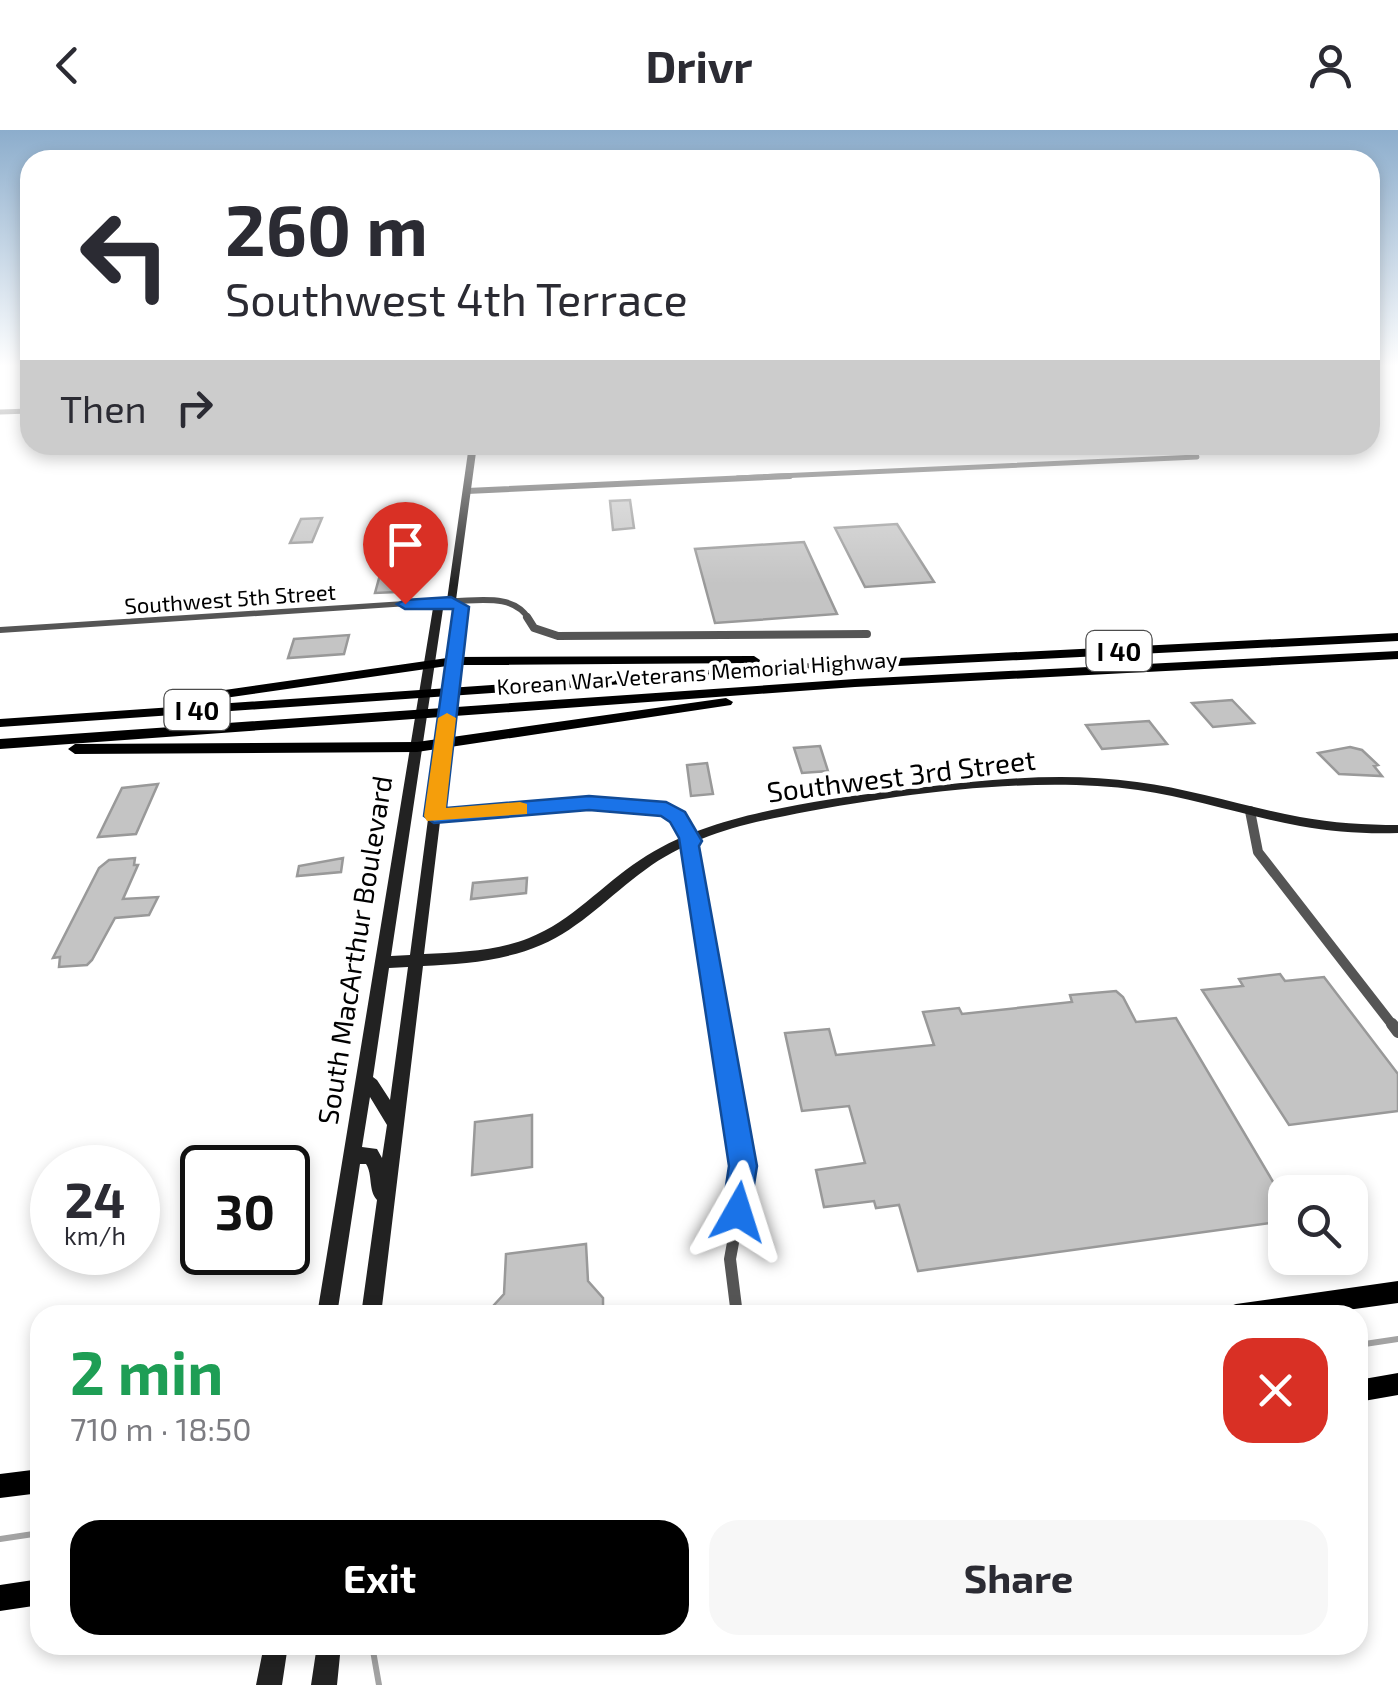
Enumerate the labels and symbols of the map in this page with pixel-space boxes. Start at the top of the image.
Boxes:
pin [363,502,448,605]
street label: Southwest 5th Street [123,578,337,618]
road number: I 40 [1086,631,1152,671]
street label: Korean War Veterans Memorial Highway [496,645,899,699]
road number: I 40 [164,690,230,730]
street label: Southwest 3rd Street [765,742,1037,808]
street label: South MacArthur Boulevard [310,773,398,1127]
speed limit sign: 30 [180,1145,310,1275]
position arrow [686,1160,790,1264]

